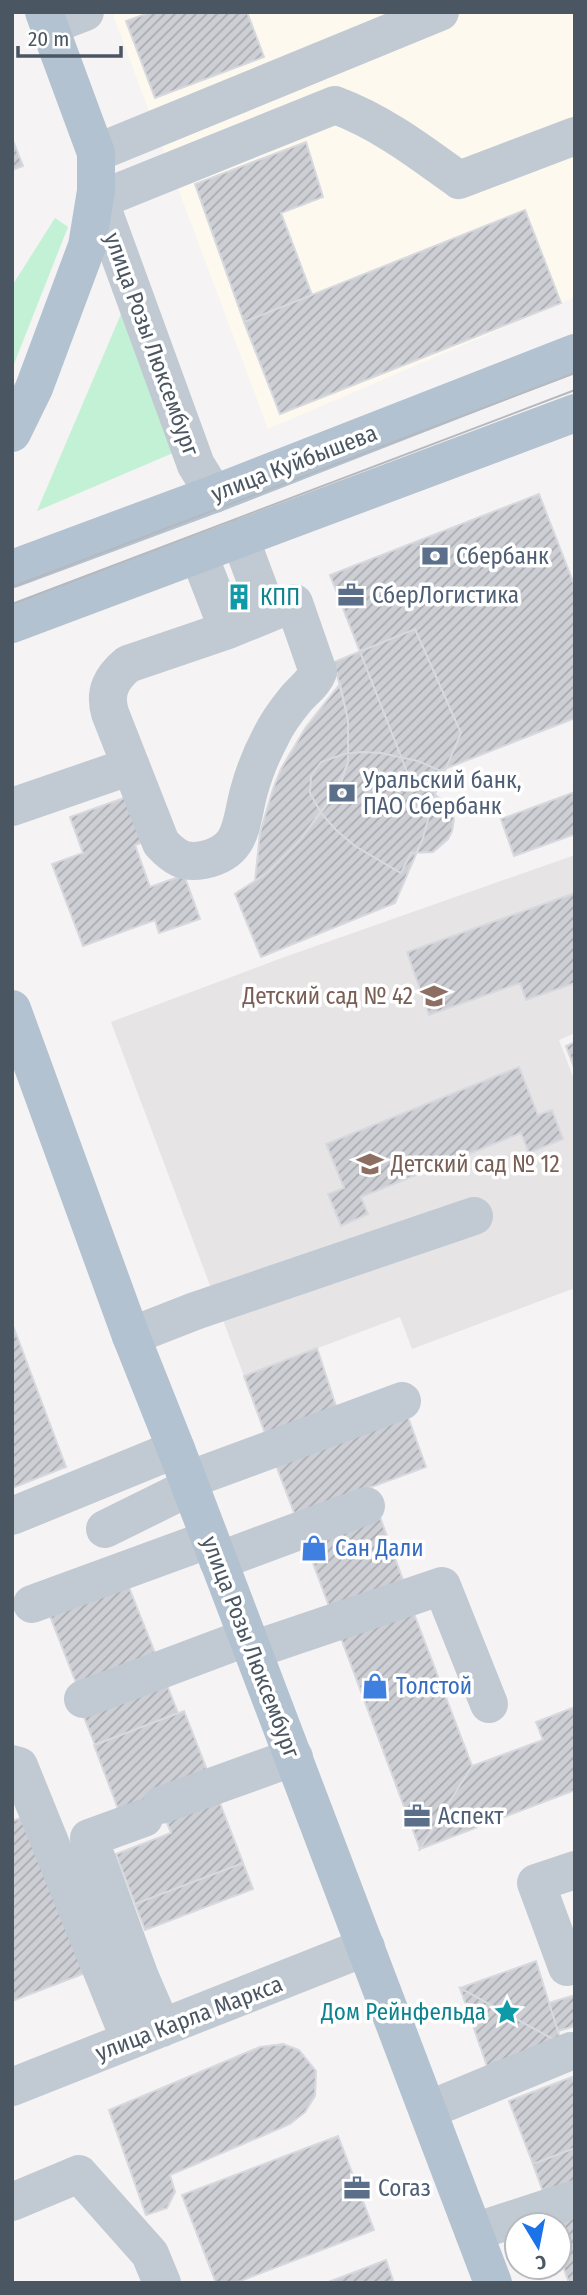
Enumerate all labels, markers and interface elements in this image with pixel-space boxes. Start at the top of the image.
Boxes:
scale bar [18,14,121,58]
text: 20 m [28,26,69,52]
street label: улица Розы Люксембург [99,229,205,459]
street label: улица Куйбышева [207,419,381,507]
bank icon: Сбербанк [420,541,450,571]
place label: Сбербанк [456,542,549,570]
office icon: СберЛогистика [336,580,366,610]
place label: СберЛогистика [372,581,519,609]
building icon: КПП [224,582,254,612]
place label: КПП [260,583,300,611]
place label: Уральский банк, ПАО Сбербанк [362,766,522,820]
bank icon: Уральский банк, ПАО Сбербанк [327,778,357,808]
school or university icon: Детский сад № 42 [419,981,449,1011]
place label: Детский сад № 42 [241,982,413,1010]
school or university icon: Детский сад № 12 [355,1149,385,1179]
place label: Детский сад № 12 [390,1150,560,1178]
street label: улица Розы Люксембург [196,1532,306,1762]
shop icon: Сан Дали [299,1533,329,1563]
place label: Сан Дали [335,1534,424,1562]
shop icon: Толстой [360,1671,390,1701]
place label: Толстой [396,1672,472,1700]
office icon: Аспект [402,1801,432,1831]
place label: Аспект [438,1802,504,1830]
street label: улица Карла Маркса [91,1969,287,2067]
place icon: Дом Рейнфельда [492,1997,522,2027]
place label: Дом Рейнфельда [320,1998,486,2026]
office icon: Согаз [342,2173,372,2203]
place label: Согаз [378,2174,431,2202]
north arrow [503,2211,573,2281]
text: С [534,2250,548,2274]

